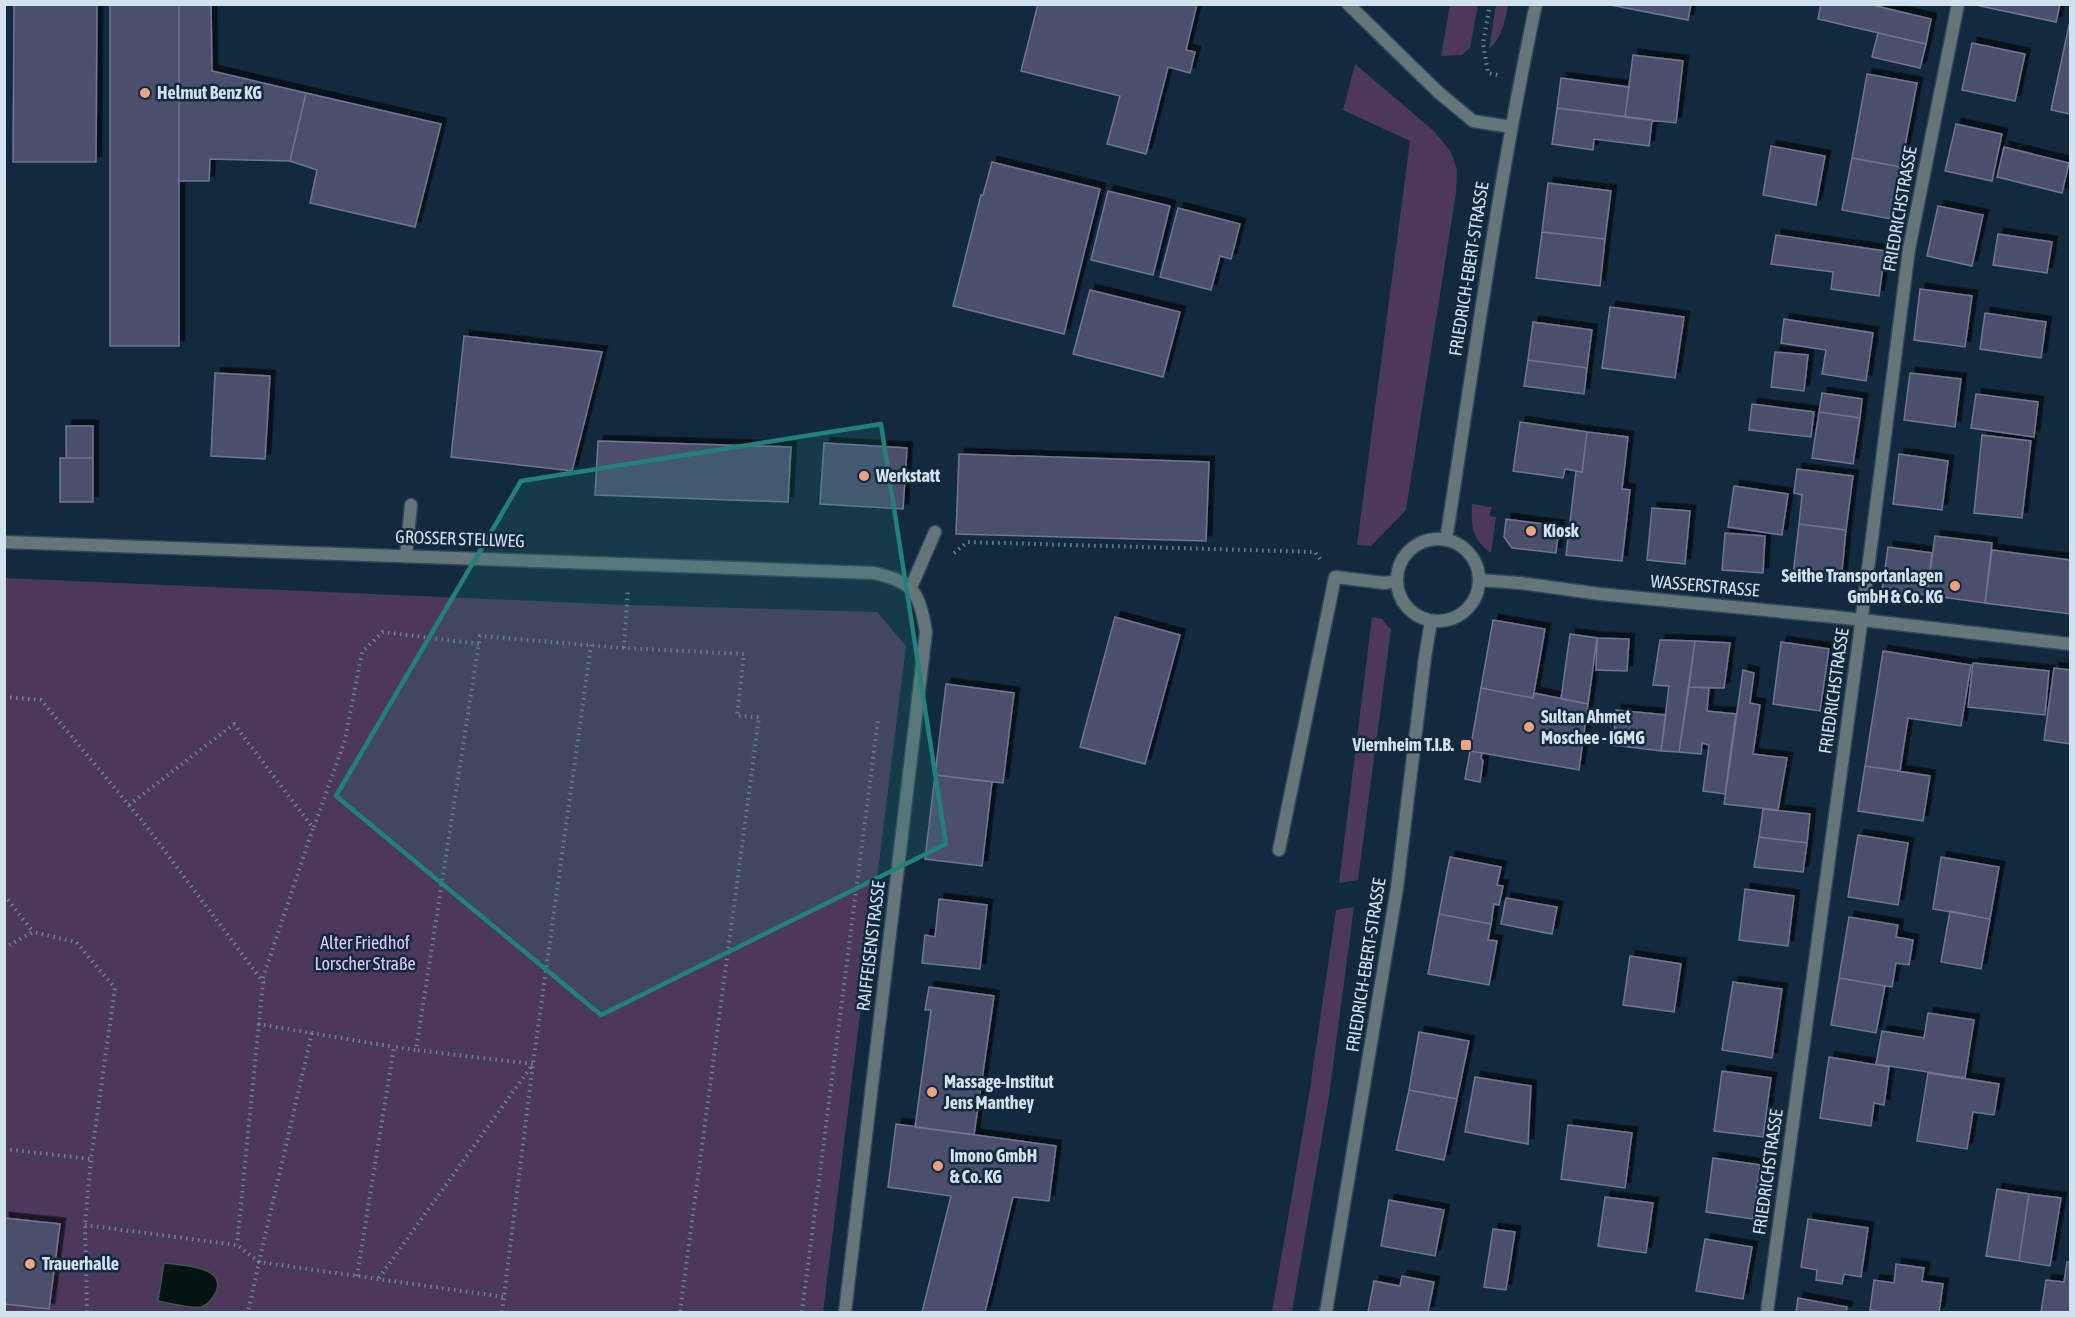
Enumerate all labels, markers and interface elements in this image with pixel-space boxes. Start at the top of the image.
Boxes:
place label: Helmut Benz KG [157,82,262,103]
marker: Helmut Benz KG [138,86,152,100]
street label: FRIEDRICHSTRASSE [1878,144,1921,273]
street label: FRIEDRICH-EBERT-STRASSE [1444,180,1493,357]
place label: Werkstatt [875,465,941,486]
marker: Werkstatt [857,469,871,483]
place label: Kiosk [1543,520,1580,541]
marker: Kiosk [1524,524,1538,538]
street label: GROSSER STELLWEG [395,526,525,551]
place label: Seithe Transportanlagen GmbH & Co. KG [1782,565,1943,607]
street label: WASSERSTRASSE [1650,570,1761,601]
marker: Seithe Transportanlagen GmbH & Co. KG [1948,579,1962,593]
street label: FRIEDRICHSTRASSE [1814,626,1853,755]
place label: Sultan Ahmet Moschee - IGMG [1541,706,1645,748]
marker: Sultan Ahmet Moschee - IGMG [1522,720,1536,734]
place label: Viernheim T.I.B. [1352,734,1454,755]
marker: Viernheim T.I.B. [1459,738,1473,752]
street label: FRIEDRICH-EBERT-STRASSE [1341,876,1390,1053]
street label: RAIFFEISENSTRASSE [852,879,889,1012]
park label: Alter Friedhof Lorscher Straße [314,932,416,974]
place label: Massage-Institut Jens Manthey [943,1071,1054,1113]
marker: Massage-Institut Jens Manthey [925,1085,939,1099]
street label: FRIEDRICHSTRASSE [1748,1107,1787,1236]
place label: Imono GmbH & Co. KG [950,1145,1037,1187]
marker: Imono GmbH & Co. KG [931,1159,945,1173]
place label: Trauerhalle [42,1253,119,1274]
marker: Trauerhalle [23,1257,37,1271]

